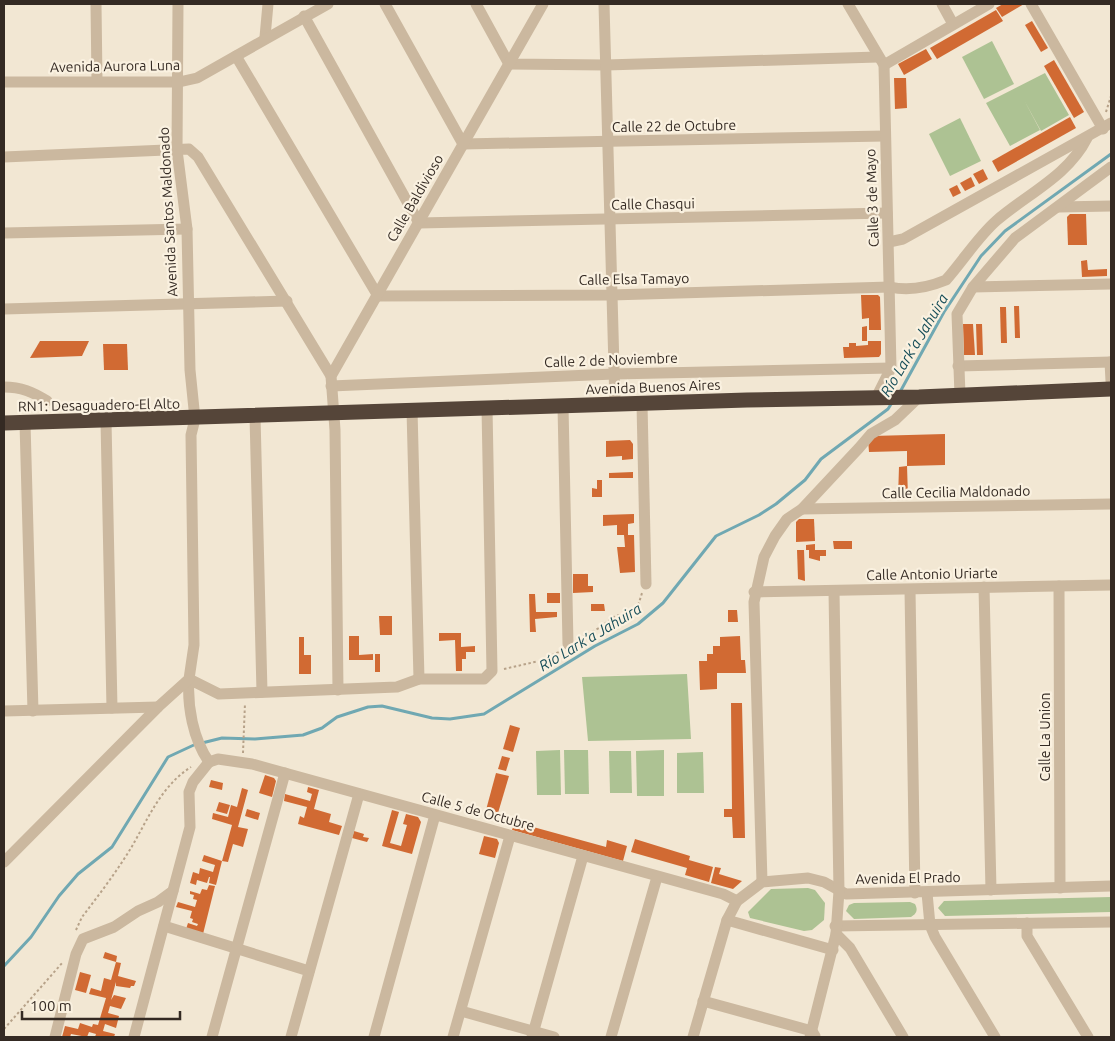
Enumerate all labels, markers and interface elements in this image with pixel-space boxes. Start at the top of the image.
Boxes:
street label: Avenida Aurora Luna [50,57,180,75]
street label: Calle 22 de Octubre [612,117,736,135]
street label: Avenida Santos Maldonado [156,127,180,297]
street label: Calle 3 de Mayo [862,148,882,248]
street label: Calle Baldivioso [384,152,446,244]
street label: Calle Chasqui [611,195,695,213]
street label: Calle Elsa Tamayo [579,270,689,288]
water label: Río Lark’a Jahuira [877,291,951,399]
street label: Calle 2 de Noviembre [544,350,678,370]
street label: Avenida Buenos Aires [585,377,721,397]
street label: RN1: Desaguadero-El Alto [18,396,180,414]
street label: Calle Cecilia Maldonado [882,483,1030,501]
street label: Calle Antonio Uriarte [866,565,998,583]
water label: Río Lark’a Jahuira [536,600,644,674]
street label: Calle La Union [1037,693,1053,781]
street label: Calle 5 de Octubre [420,788,536,834]
street label: Avenida El Prado [855,869,961,887]
scale bar [22,988,180,1020]
text: 100 m [30,997,72,1014]

